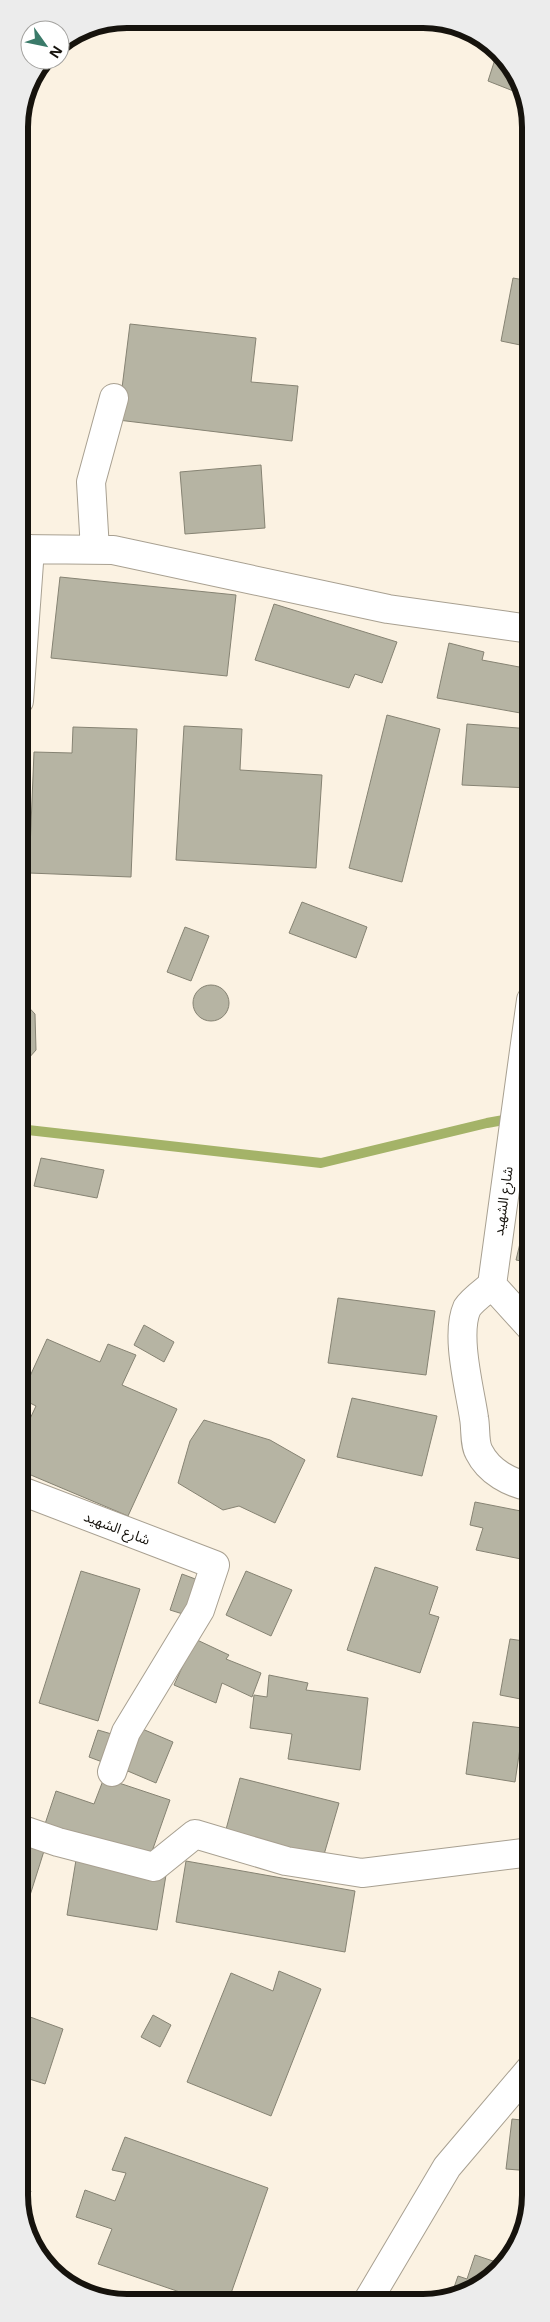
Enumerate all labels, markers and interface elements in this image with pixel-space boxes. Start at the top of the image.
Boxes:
north arrow [20,20,70,70]
text: N [45,42,67,62]
street label: شارع الشهيد [488,1165,519,1237]
street label: شارع الشهيد [81,1506,153,1551]

